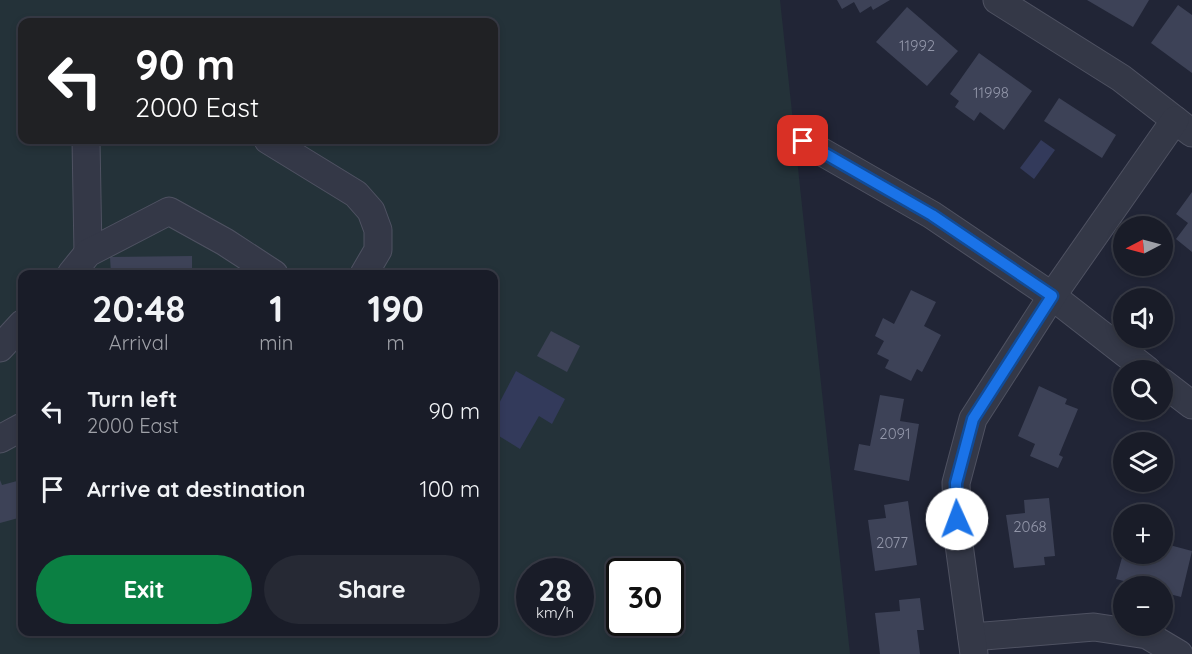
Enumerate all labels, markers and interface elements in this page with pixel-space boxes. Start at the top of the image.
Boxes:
house number: 11992 [899,36,935,55]
text: 90 m [135,38,235,91]
icon: left [36,42,114,120]
house number: 11998 [973,83,1009,102]
text: 2000 East [135,90,259,124]
pin [777,115,828,166]
icon: arrive [786,124,819,157]
north arrow [1113,216,1173,276]
map controls [1113,216,1173,636]
text: 20:48 [92,286,185,331]
text: 1 [269,286,283,331]
text: 190 [367,286,424,331]
button: sound [1113,288,1173,348]
text: Arrival [109,330,169,355]
text: min [259,330,293,355]
text: m [387,330,405,355]
button: search [1113,360,1173,420]
text: Turn left [87,385,177,413]
icon: left [36,395,69,428]
text: 90 m [429,397,480,425]
text: 2000 East [87,413,179,438]
house number: 2091 [879,424,911,443]
button: layers [1113,432,1173,492]
icon: arrive [36,473,69,506]
text: Arrive at destination [87,475,305,503]
text: 100 m [420,475,480,503]
position arrow [925,487,989,551]
button: + [1113,504,1173,564]
house number: 2068 [1013,517,1047,536]
house number: 2077 [876,533,908,552]
button: Exit [36,555,252,624]
button: Share [264,555,480,624]
speed limit sign: 30 [606,558,684,636]
text: 28 [538,571,572,609]
button: − [1113,576,1173,636]
text: km/h [536,603,574,622]

